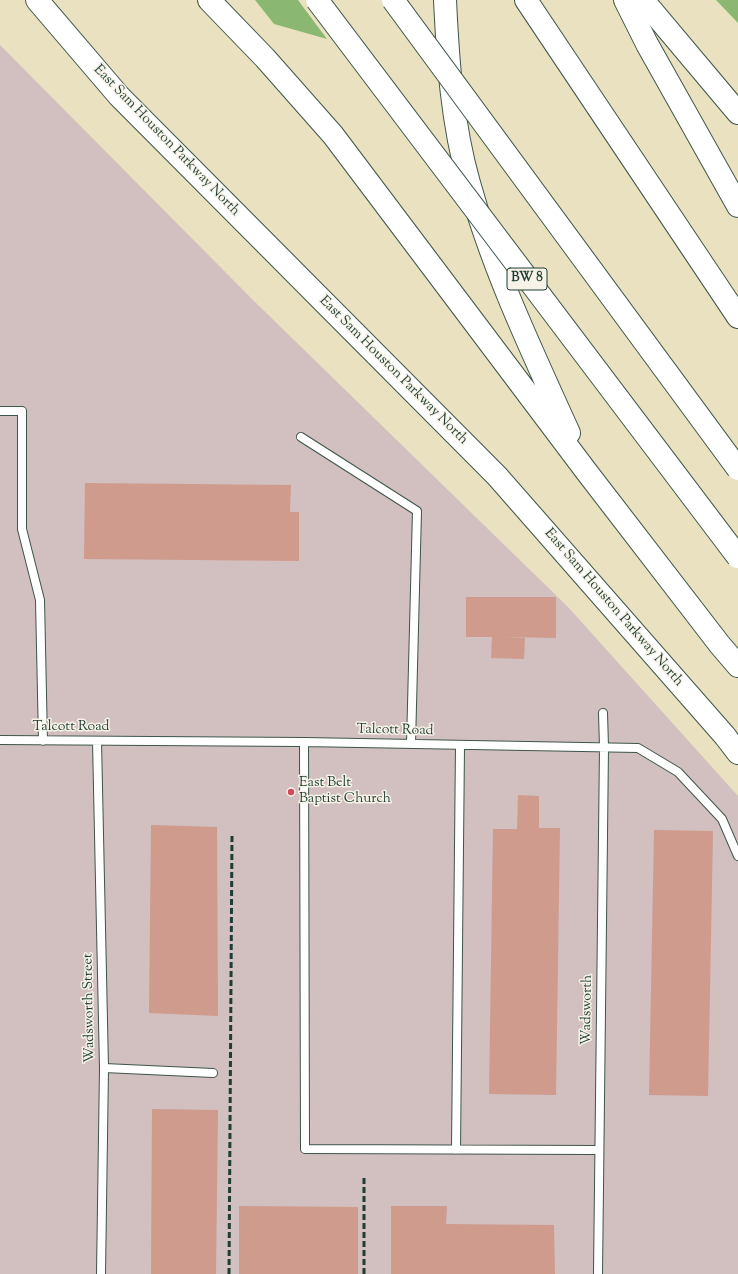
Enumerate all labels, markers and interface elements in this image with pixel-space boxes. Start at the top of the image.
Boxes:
street label: East Sam Houston Parkway North [89,62,243,220]
road number: BW 8 [507,268,547,290]
street label: East Sam Houston Parkway North [315,293,471,449]
street label: East Sam Houston Parkway North [540,526,686,690]
street label: Talcott Road [33,720,109,736]
street label: Talcott Road [356,722,434,740]
place label: East Belt Baptist Church [299,776,391,808]
marker: East Belt Baptist Church [286,787,296,797]
street label: Wadsworth Street [81,953,99,1063]
street label: Wadsworth [579,975,597,1045]

